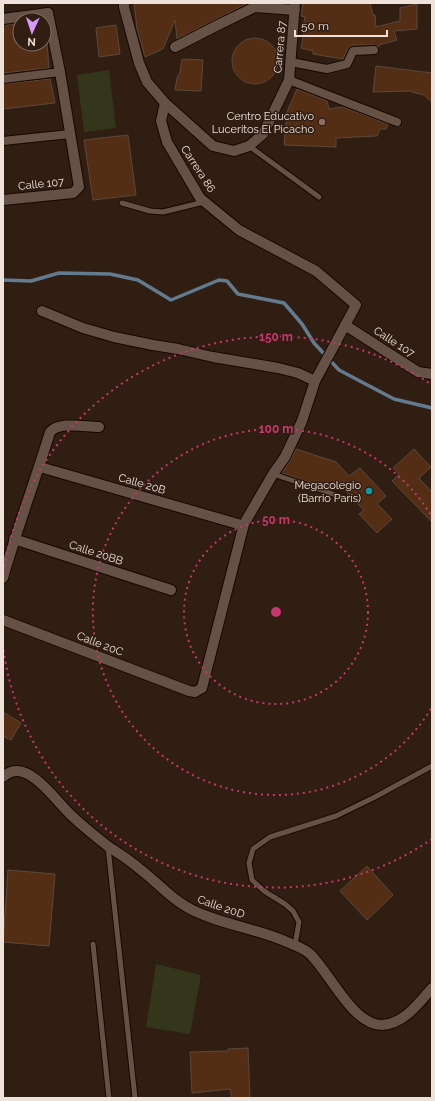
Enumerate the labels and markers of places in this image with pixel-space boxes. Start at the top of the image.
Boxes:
place label: Centro Educativo Luceritos El Picacho [212,110,314,136]
marker: Centro Educativo Luceritos El Picacho [317,117,327,127]
place label: Megacolegio (Barrio París) [294,479,361,505]
marker: Megacolegio (Barrio París) [364,486,374,496]
centre of rings [269,605,283,619]

